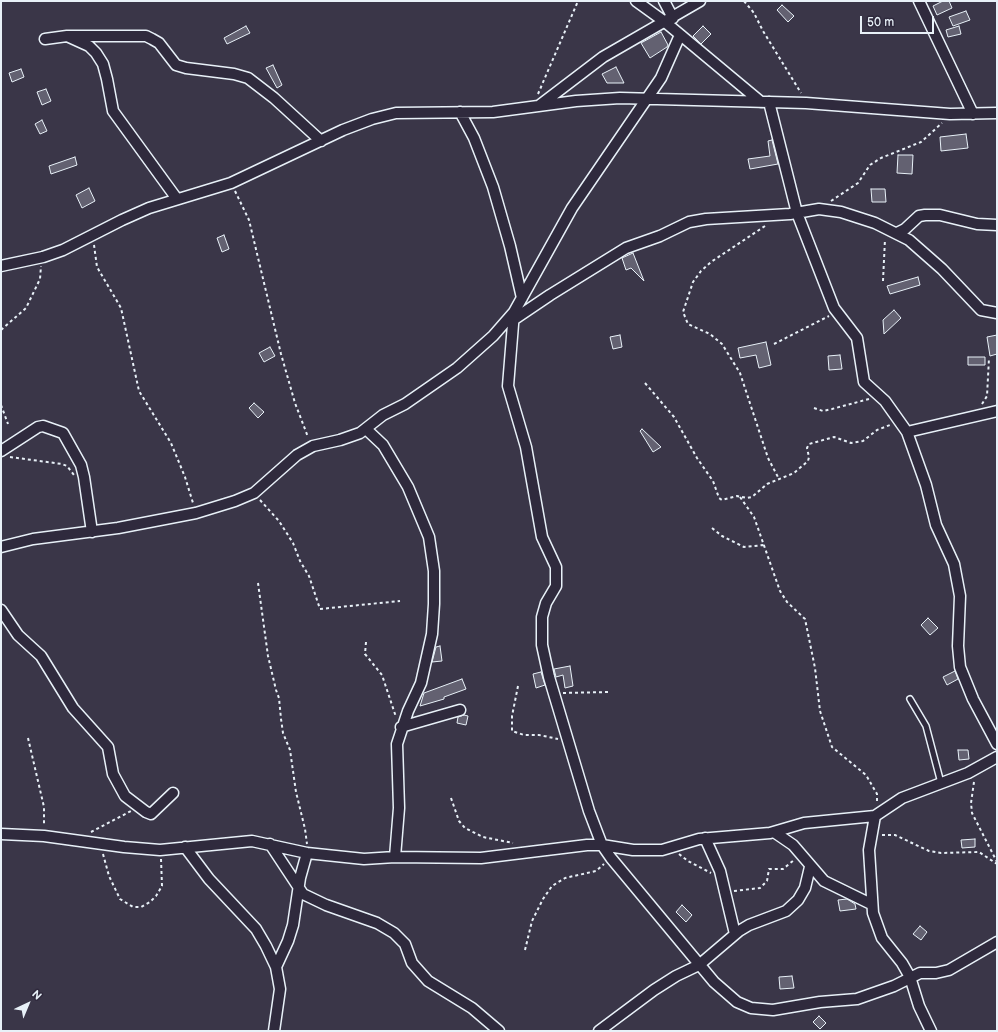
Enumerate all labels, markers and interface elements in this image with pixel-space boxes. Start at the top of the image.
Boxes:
scale bar [862,8,936,34]
text: 50 m [867,15,894,30]
north arrow [8,984,48,1024]
text: N [29,987,44,1003]

